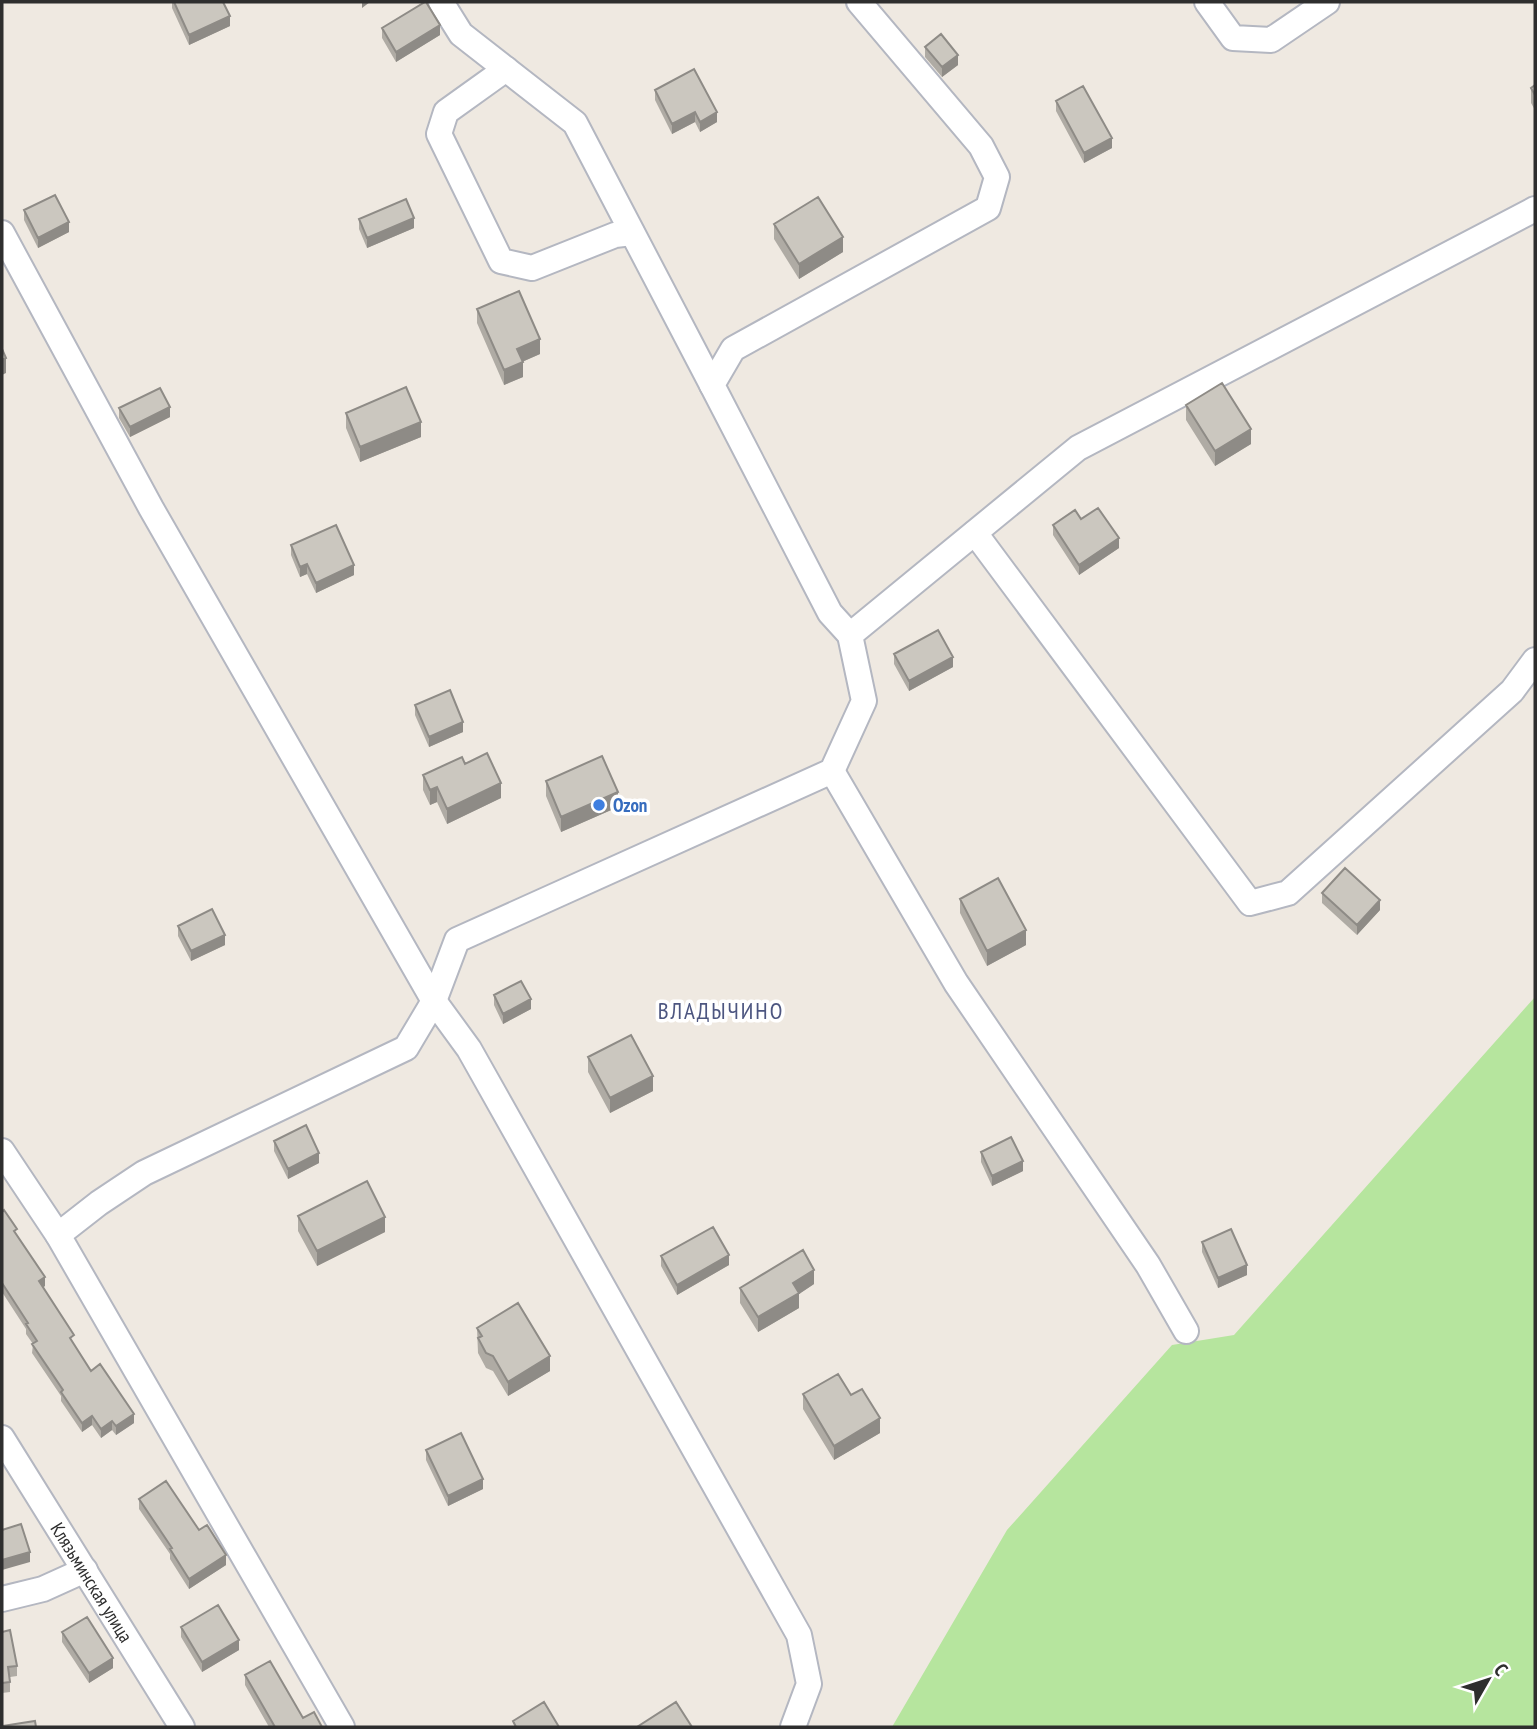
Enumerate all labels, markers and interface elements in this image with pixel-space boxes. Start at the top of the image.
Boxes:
place label: Ozon [613,793,647,817]
marker: Ozon [591,797,607,813]
district label: ВЛАДЫЧИНО [658,996,784,1025]
street label: Клязьминская улица [46,1518,138,1647]
north arrow [1453,1645,1523,1715]
text: С [1489,1658,1513,1680]

